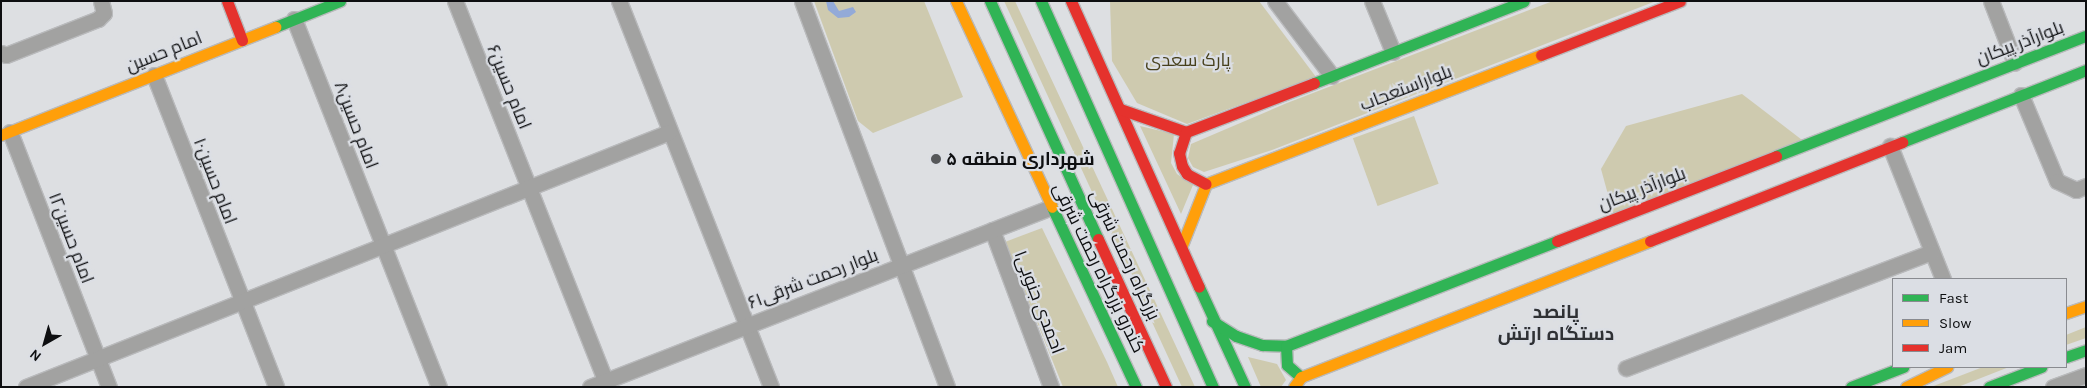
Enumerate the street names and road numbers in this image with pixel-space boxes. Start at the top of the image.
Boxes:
street label: بلوارآذر پیکان [1973,16,2067,70]
street label: امام حسین [123,27,205,77]
street label: امام حسین۶ [482,42,536,132]
street label: بلواراستعجاب [1357,61,1455,115]
street label: امام حسین۸ [329,78,383,172]
street label: امام حسین۱۰ [189,135,241,227]
street label: بلوارآذر پیکان [1595,162,1689,216]
street label: کندرو بزرگراه رحمت شرقی [1048,180,1150,356]
street label: بزرگراه رحمت شرقی [1085,186,1165,324]
street label: امام حسین۱۲ [44,189,98,287]
street label: بلوار رحمت شرقی۶۱ [745,244,881,314]
street label: احمدی جنوبی۱ [1009,247,1069,357]

